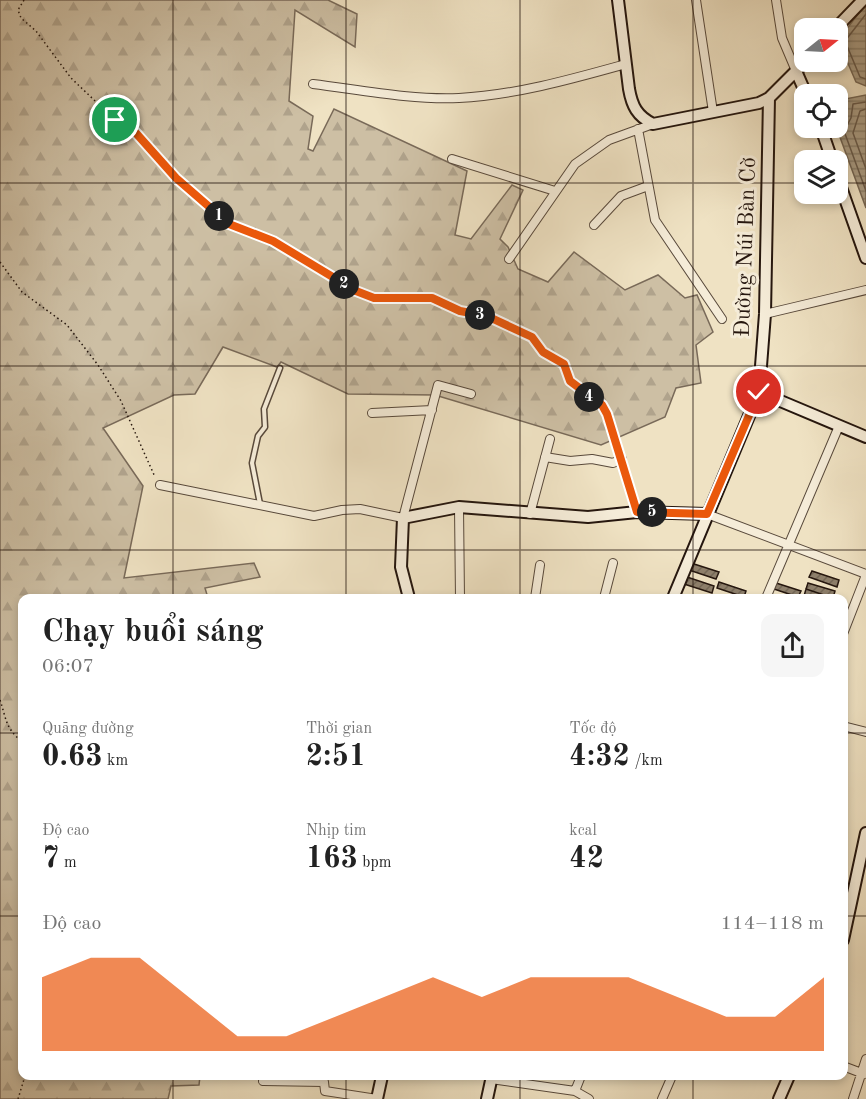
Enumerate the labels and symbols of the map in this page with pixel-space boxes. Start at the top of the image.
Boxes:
north arrow [794,18,848,72]
pin [89,94,140,145]
street label: Đường Núi Bàn Cờ [732,157,760,337]
pin: 1 [204,201,234,231]
pin: 2 [329,269,359,299]
pin: 3 [465,300,495,330]
pin [733,366,784,417]
pin: 4 [574,382,604,412]
pin: 5 [637,497,667,527]

